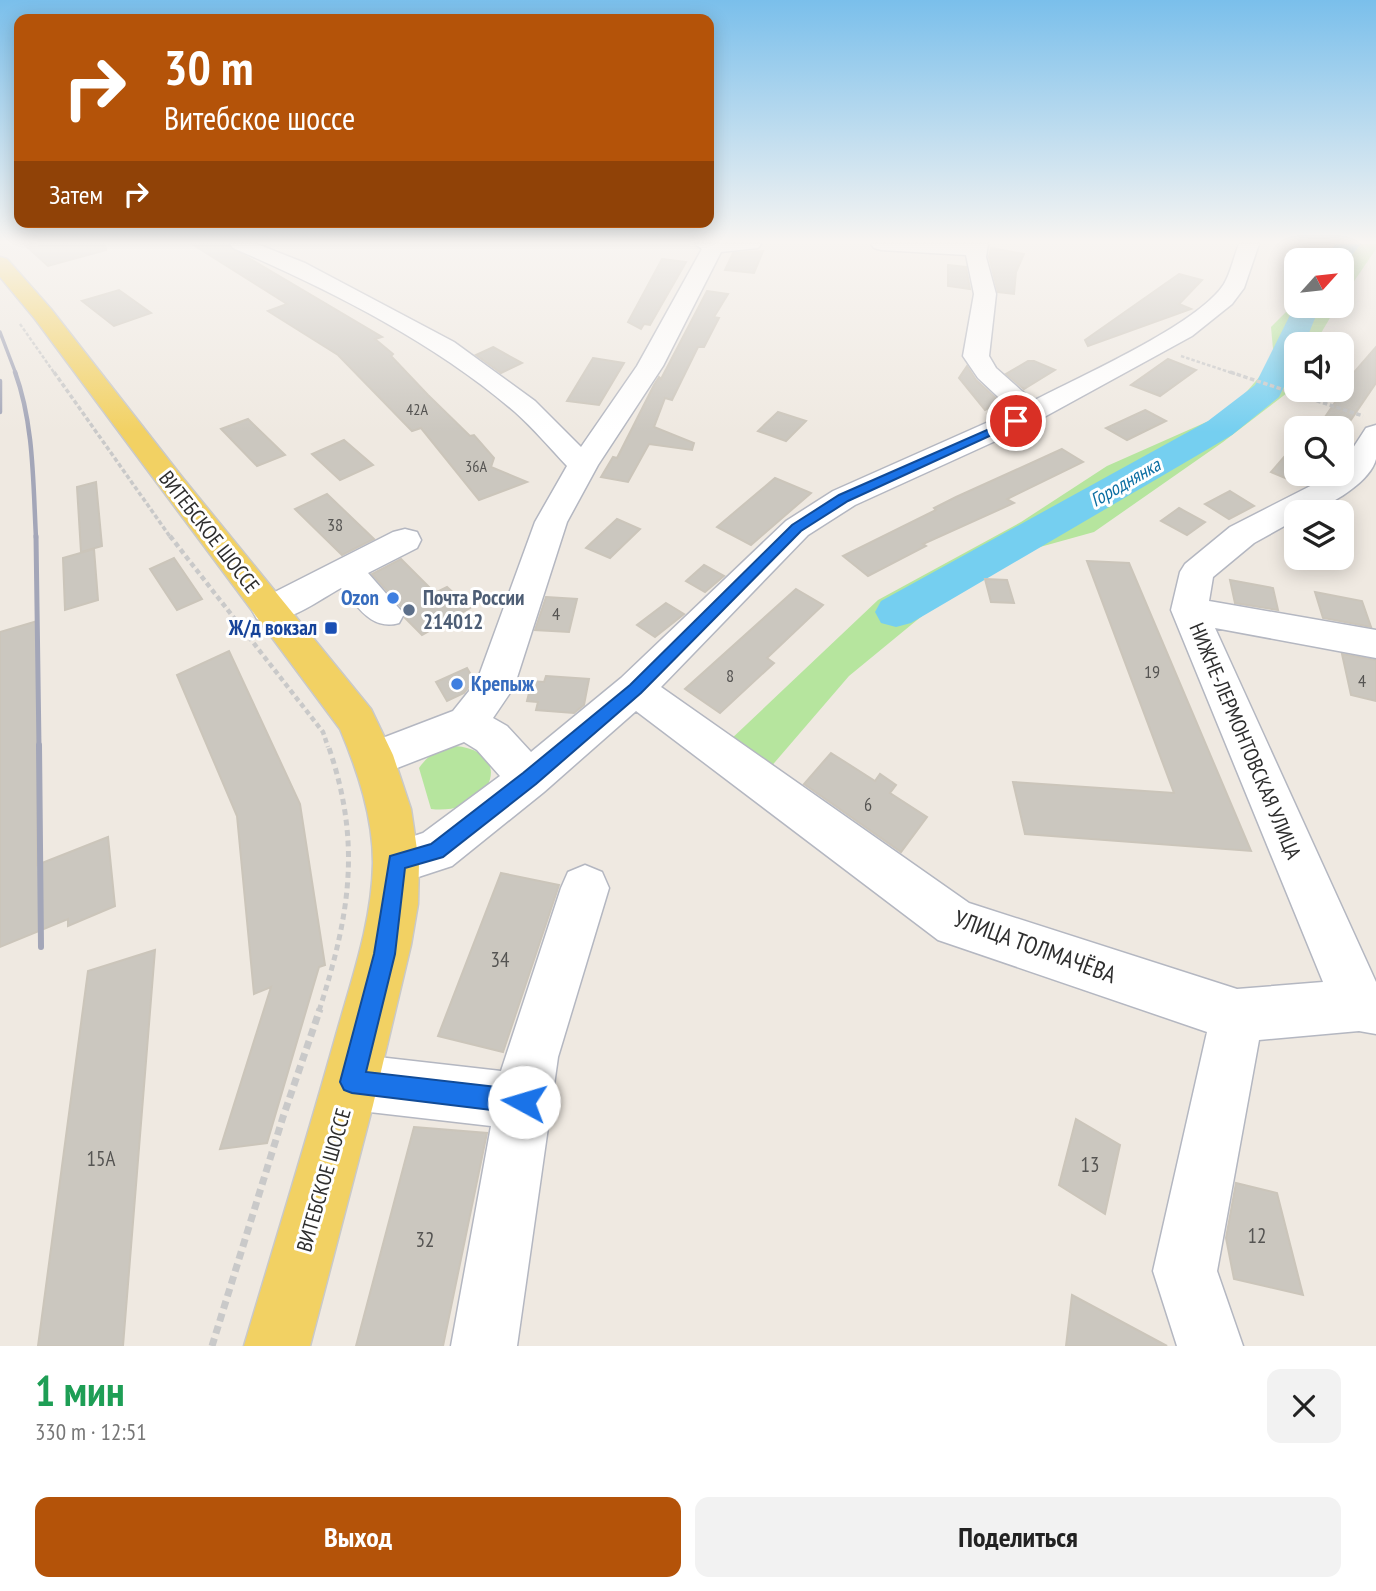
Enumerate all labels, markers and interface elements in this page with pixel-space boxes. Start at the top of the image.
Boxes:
text: 30 m [164,35,253,99]
icon: right [49,42,140,133]
text: Витебское шоссе [164,97,355,139]
icon: right [117,175,155,213]
text: Затем [49,178,103,211]
north arrow [1284,248,1354,318]
map controls [1284,248,1354,570]
button: sound [1284,332,1354,402]
pin [986,391,1046,451]
house number: 42А [406,399,428,419]
icon: arrive [997,402,1035,440]
button: search [1284,416,1354,486]
water label: Городнянка [1086,452,1166,512]
house number: 36А [465,456,487,476]
street label: ВИТЕБСКОЕ ШОССЕ [153,465,265,598]
button: layers [1284,500,1354,570]
house number: 38 [327,513,343,536]
place label: Ozon [341,584,379,611]
place label: Почта России 214012 [423,584,524,635]
marker: Ozon [385,590,401,606]
marker: Почта России 214012 [401,602,417,618]
house number: 4 [552,602,560,625]
place label: Ж/д вокзал [228,614,317,641]
street label: НИЖНЕ-ЛЕРМОНТОВСКАЯ УЛИЦА [1183,619,1308,863]
marker: Ж/д вокзал [323,620,339,636]
house number: 19 [1144,660,1160,683]
house number: 8 [726,664,734,687]
house number: 4 [1358,669,1366,692]
place label: Крепыж [471,670,535,697]
marker: Крепыж [449,676,465,692]
house number: 6 [864,793,872,816]
street label: УЛИЦА ТОЛМАЧЁВА [950,903,1121,990]
house number: 34 [491,946,510,973]
position arrow [487,1065,561,1139]
street label: ВИТЕБСКОЕ ШОССЕ [290,1105,357,1255]
house number: 15А [87,1145,115,1172]
house number: 13 [1081,1151,1099,1178]
house number: 12 [1248,1222,1266,1249]
house number: 32 [416,1226,434,1253]
text: 1 мин [35,1363,125,1418]
button: close [1267,1369,1341,1443]
text: 330 m · 12:51 [35,1417,147,1446]
button: Выход [35,1497,681,1577]
button: Поделиться [695,1497,1341,1577]

